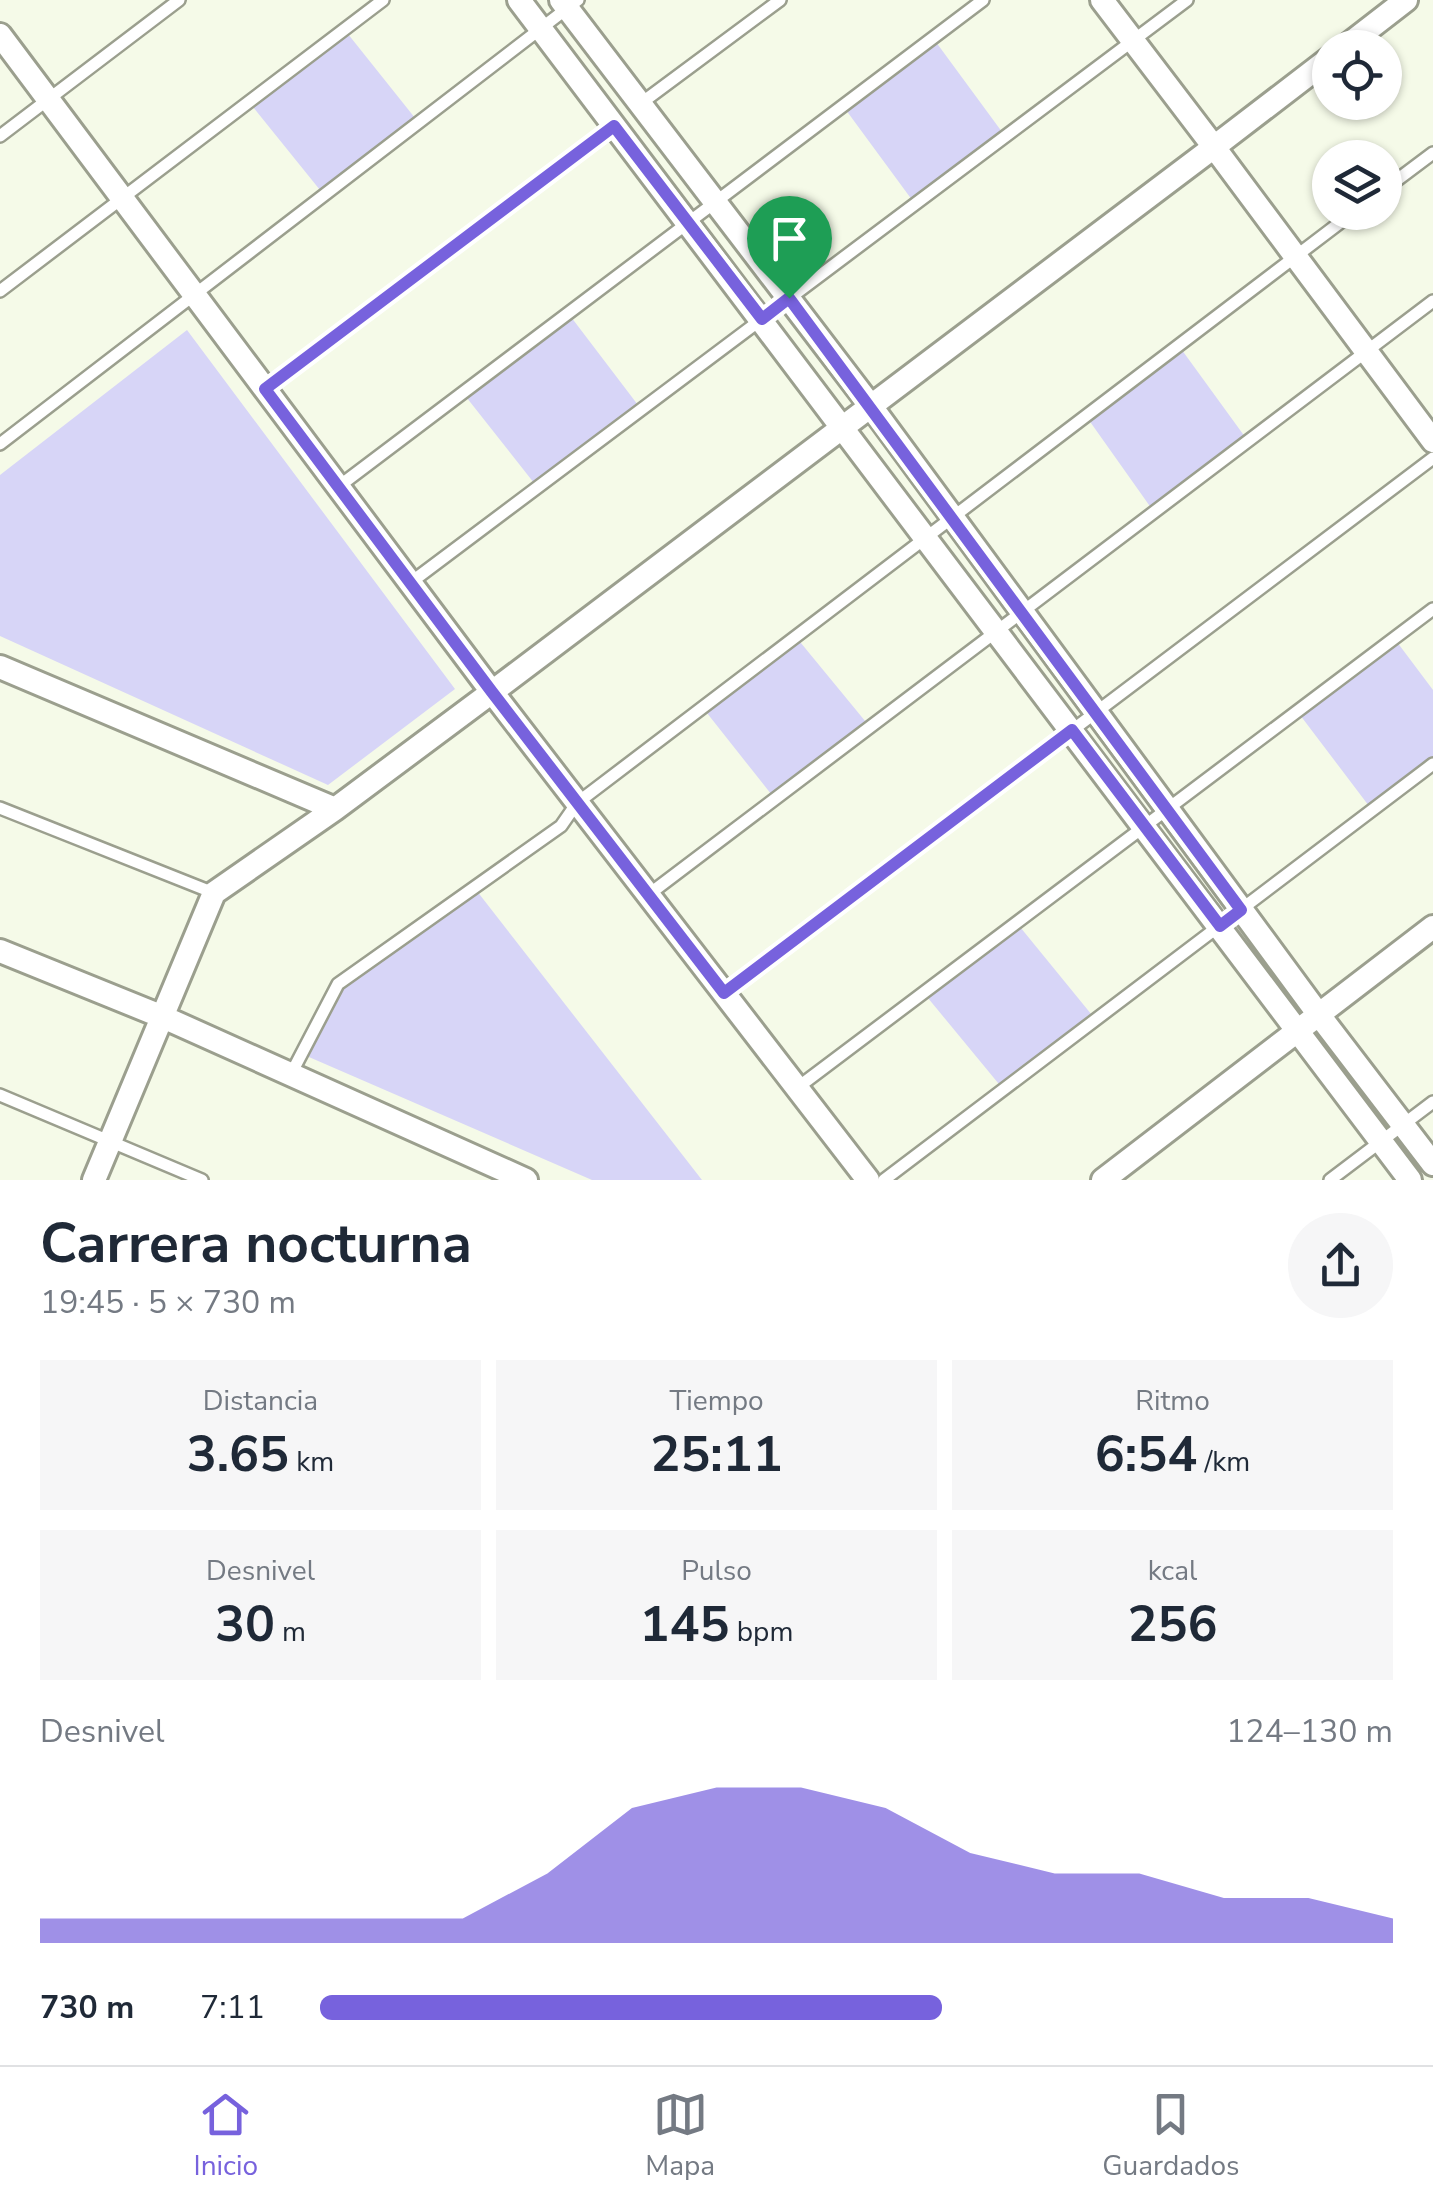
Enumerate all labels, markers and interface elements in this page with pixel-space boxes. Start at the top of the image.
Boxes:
map controls [1312,30,1402,230]
button: locate [1312,30,1402,120]
button: layers [1312,140,1402,230]
pin [747,196,832,299]
icon: arrive [762,211,817,266]
text: Carrera nocturna [40,1206,472,1281]
button: share [1288,1213,1393,1318]
text: 19:45 · 5 × 730 m [40,1281,296,1324]
text: Distancia [203,1382,318,1420]
text: Tiempo [669,1382,764,1420]
text: Ritmo [1135,1382,1210,1420]
text: 3.65 [187,1420,289,1489]
text: 25:11 [650,1420,783,1489]
text: 6:54 [1095,1420,1197,1489]
text: km [289,1443,334,1481]
text: /km [1197,1443,1250,1481]
text: Desnivel [206,1552,315,1590]
text: Pulso [681,1552,752,1590]
text: kcal [1148,1552,1197,1590]
text: 30 [215,1590,275,1659]
text: 145 [640,1590,730,1659]
text: 256 [1128,1590,1218,1659]
text: m [275,1613,306,1651]
text: bpm [730,1613,793,1651]
text: Desnivel [40,1710,165,1753]
text: 124–130 m [1226,1710,1393,1753]
text: 730 m [40,1986,134,2029]
text: 7:11 [200,1986,265,2029]
tab: Inicio [194,2087,258,2185]
tab: Mapa [645,2087,715,2185]
tab: Guardados [1102,2087,1239,2185]

